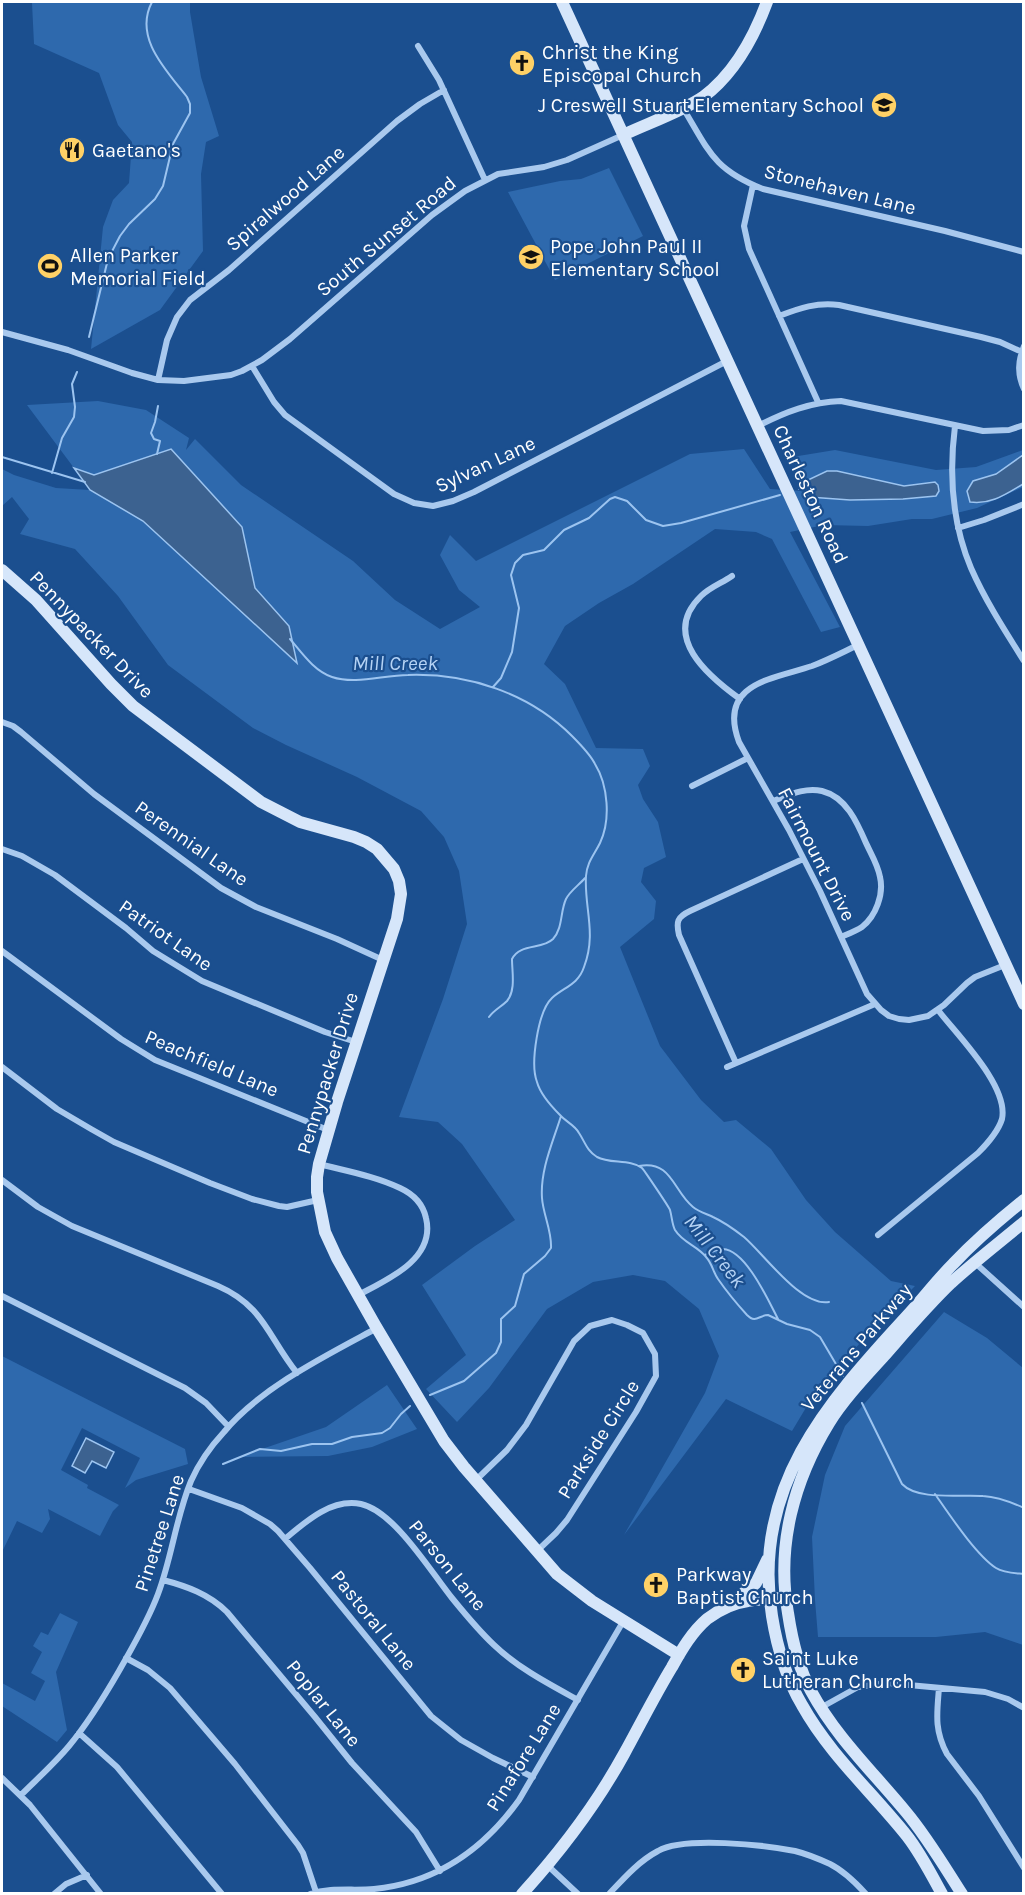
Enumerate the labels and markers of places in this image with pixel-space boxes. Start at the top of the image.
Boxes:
place label: Christ the King Episcopal Church [542,41,702,87]
church icon: Christ the King Episcopal Church [507,48,537,78]
school or university icon: J Creswell Stuart Elementary School [869,90,899,120]
place label: J Creswell Stuart Elementary School [538,94,864,117]
restaurant icon: Gaetano's [57,135,87,165]
place label: Gaetano's [92,139,181,162]
place label: Pope John Paul II Elementary School [550,235,720,281]
school or university icon: Pope John Paul II Elementary School [516,242,546,272]
place label: Allen Parker Memorial Field [70,244,206,290]
sports icon: Allen Parker Memorial Field [35,251,65,281]
place label: Parkway Baptist Church [676,1563,813,1609]
church icon: Parkway Baptist Church [641,1570,671,1600]
place label: Saint Luke Lutheran Church [762,1647,914,1693]
church icon: Saint Luke Lutheran Church [728,1655,758,1685]

